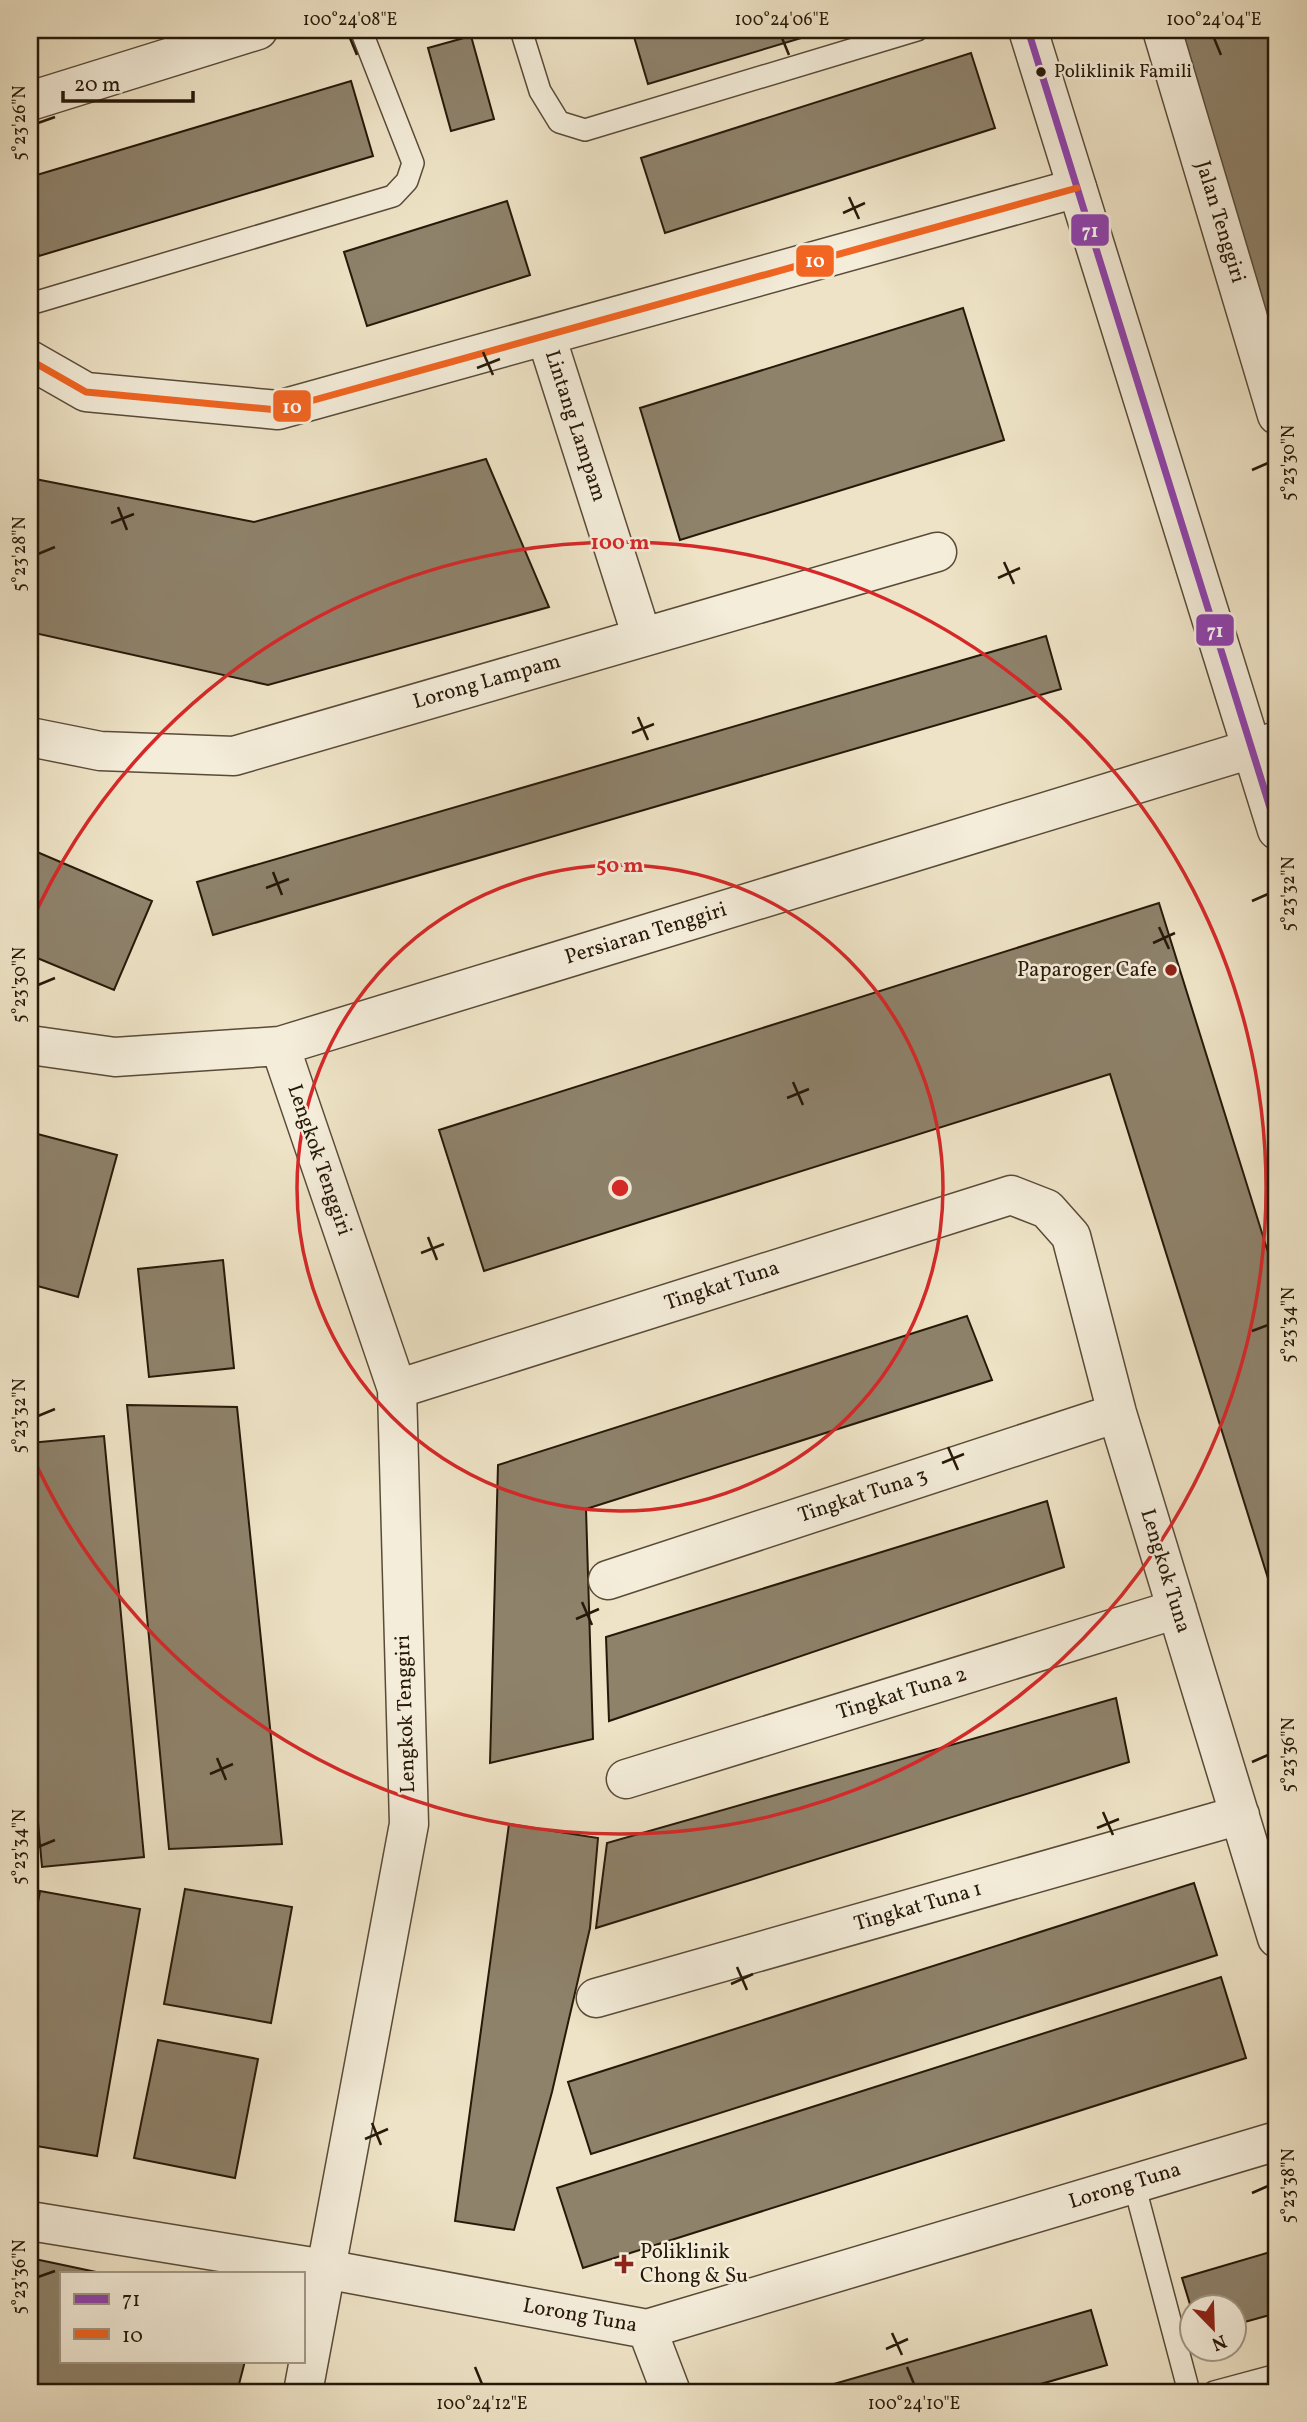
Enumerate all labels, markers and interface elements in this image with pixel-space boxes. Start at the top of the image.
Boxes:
text: 100°24'08"E [303,8,398,33]
text: 100°24'06"E [735,8,830,33]
text: 100°24'04"E [1166,8,1262,33]
place label: Poliklinik Famili [1054,59,1192,85]
scale bar [63,60,192,104]
marker: Poliklinik Famili [1034,65,1048,79]
text: 20 m [74,71,120,100]
text: 5°23'26"N [8,85,33,161]
street label: Jalan Tenggiri [1188,157,1252,287]
line badge: 71 [1070,213,1110,247]
text: 71 [1082,219,1098,245]
line badge: 10 [795,244,835,278]
text: 10 [805,249,825,275]
street label: Lintang Lampam [537,346,613,506]
line badge: 10 [272,389,312,423]
text: 10 [282,395,302,421]
text: 5°23'30"N [1277,425,1302,501]
text: 5°23'28"N [8,516,33,592]
text: 100 m [590,529,650,558]
line badge: 71 [1195,613,1235,647]
text: 71 [1207,619,1223,645]
street label: Lorong Lampam [410,647,564,717]
text: 50 m [596,852,644,881]
text: 5°23'32"N [1277,856,1302,932]
street label: Persiaran Tenggiri [561,896,731,972]
text: 5°23'30"N [8,947,33,1023]
place label: Paparoger Cafe [1017,956,1157,985]
marker: Paparoger Cafe [1163,962,1179,978]
street label: Lengkok Tenggiri [280,1080,358,1240]
centre of rings [608,1176,632,1200]
street label: Tingkat Tuna [661,1254,783,1318]
text: 5°23'34"N [1277,1287,1302,1363]
text: 5°23'32"N [8,1378,33,1454]
street label: Tingkat Tuna 3 [795,1461,931,1531]
street label: Lengkok Tuna [1132,1505,1198,1637]
street label: Lengkok Tenggiri [389,1634,423,1794]
street label: Tingkat Tuna 2 [833,1660,971,1728]
text: 5°23'36"N [1277,1717,1302,1793]
text: 5°23'34"N [8,1809,33,1885]
street label: Tingkat Tuna 1 [851,1875,985,1939]
text: 5°23'38"N [1277,2148,1302,2224]
street label: Lorong Tuna [1065,2155,1185,2217]
place label: Poliklinik Chong & Su [640,2238,748,2291]
text: 5°23'36"N [8,2239,33,2315]
marker: Poliklinik Chong & Su [614,2254,634,2274]
legend [60,2272,304,2362]
text: 71 [122,2286,140,2315]
street label: Lorong Tuna [520,2292,640,2340]
north arrow [1178,2292,1248,2362]
text: 10 [122,2322,143,2351]
text: N [1207,2327,1230,2357]
text: 100°24'12"E [436,2392,528,2417]
text: 100°24'10"E [868,2392,960,2417]

